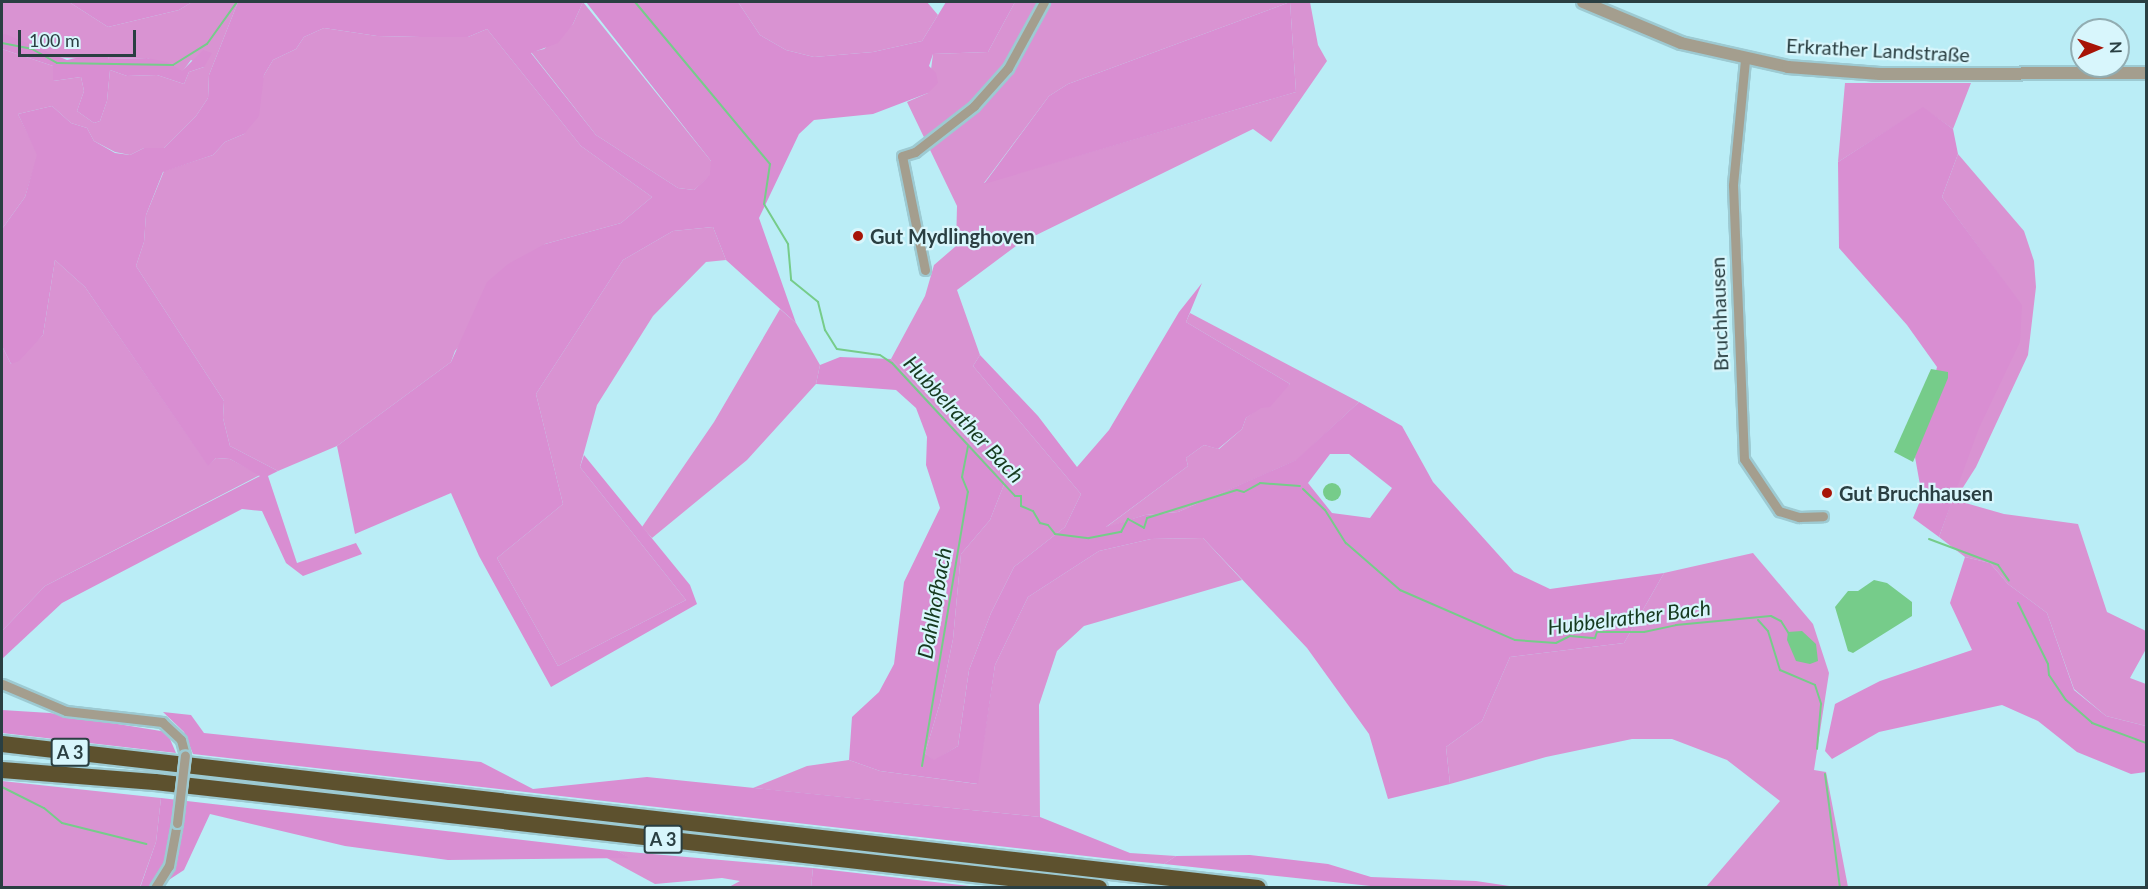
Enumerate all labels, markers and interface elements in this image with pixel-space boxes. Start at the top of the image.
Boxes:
scale bar [21,18,140,56]
north arrow [2070,18,2130,78]
text: 100 m [29,29,80,51]
street label: Erkrather Landstraße [1785,33,1971,67]
text: N [2107,41,2126,54]
place label: Gut Mydlinghoven [870,224,1035,248]
marker: Gut Mydlinghoven [851,229,865,243]
street label: Bruchhausen [1705,256,1733,372]
water label: Hubbelrather Bach [899,350,1029,488]
place label: Gut Bruchhausen [1839,481,1993,505]
marker: Gut Bruchhausen [1820,486,1834,500]
water label: Dahlhofbach [912,545,956,661]
water label: Hubbelrather Bach [1546,594,1712,640]
road number: A 3 [49,737,91,767]
road number: A 3 [642,824,684,854]

